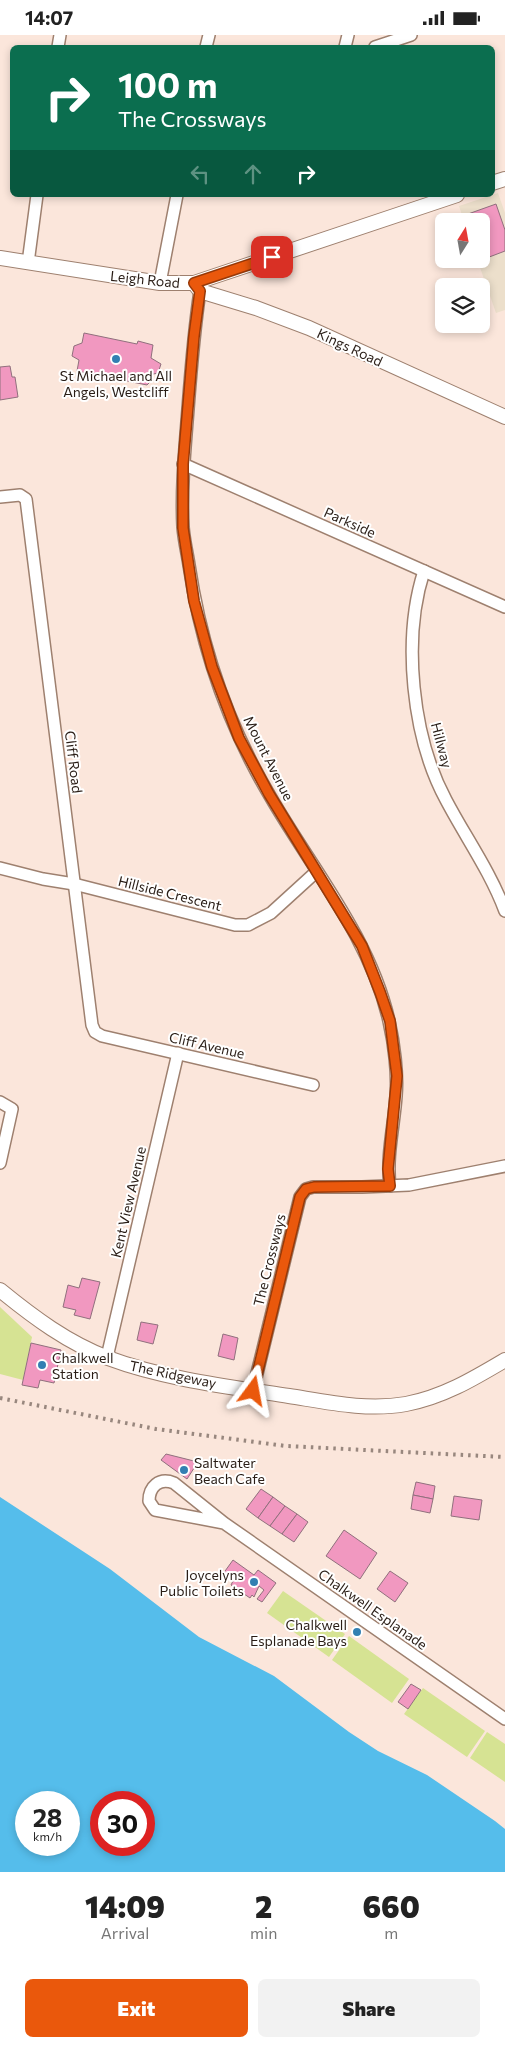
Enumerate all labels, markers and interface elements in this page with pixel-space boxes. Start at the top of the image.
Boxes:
text: 14:07 [25,6,73,29]
text: 100 m [118,62,218,105]
icon: right [35,65,100,130]
text: The Crossways [118,105,267,132]
icon: left [186,160,214,188]
icon: ahead [239,160,267,188]
icon: right [292,160,320,188]
north arrow [435,213,490,267]
map controls [435,213,490,333]
pin [251,236,293,278]
icon: arrive [258,243,286,271]
street label: Leigh Road [109,267,181,291]
button: layers [435,278,490,333]
street label: Kings Road [315,324,385,370]
marker: St Michael and All Angels, Westcliff [110,353,122,365]
place label: St Michael and All Angels, Westcliff [60,367,172,400]
street label: Parkside [322,503,378,541]
street label: Mount Avenue [240,713,298,803]
street label: Hillway [428,720,456,770]
street label: Cliff Road [62,730,86,794]
street label: Hillside Crescent [116,872,224,914]
street label: Cliff Avenue [168,1028,246,1062]
street label: Kent View Avenue [107,1145,149,1259]
street label: The Crossways [249,1212,289,1308]
place label: Chalkwell Station [52,1349,114,1382]
street label: The Ridgeway [128,1357,218,1391]
marker: Chalkwell Station [36,1359,48,1371]
position arrow [226,1364,278,1416]
place label: Saltwater Beach Cafe [194,1454,265,1487]
marker: Saltwater Beach Cafe [178,1464,190,1476]
street label: Chalkwell Esplanade [315,1565,431,1653]
place label: Joycelyns Public Toilets [160,1566,244,1599]
marker: Joycelyns Public Toilets [248,1576,260,1588]
place label: Chalkwell Esplanade Bays [250,1616,347,1649]
marker: Chalkwell Esplanade Bays [351,1626,363,1638]
speed limit sign: 30 [90,1791,155,1856]
text: 28 [33,1802,62,1832]
text: km/h [33,1829,62,1843]
text: 14:09 [85,1887,165,1924]
text: 2 [255,1887,272,1924]
text: 660 [362,1887,420,1924]
text: Arrival [101,1923,149,1942]
text: min [250,1923,277,1942]
text: m [384,1923,398,1942]
button: Exit [25,1979,248,2037]
button: Share [258,1979,480,2037]

